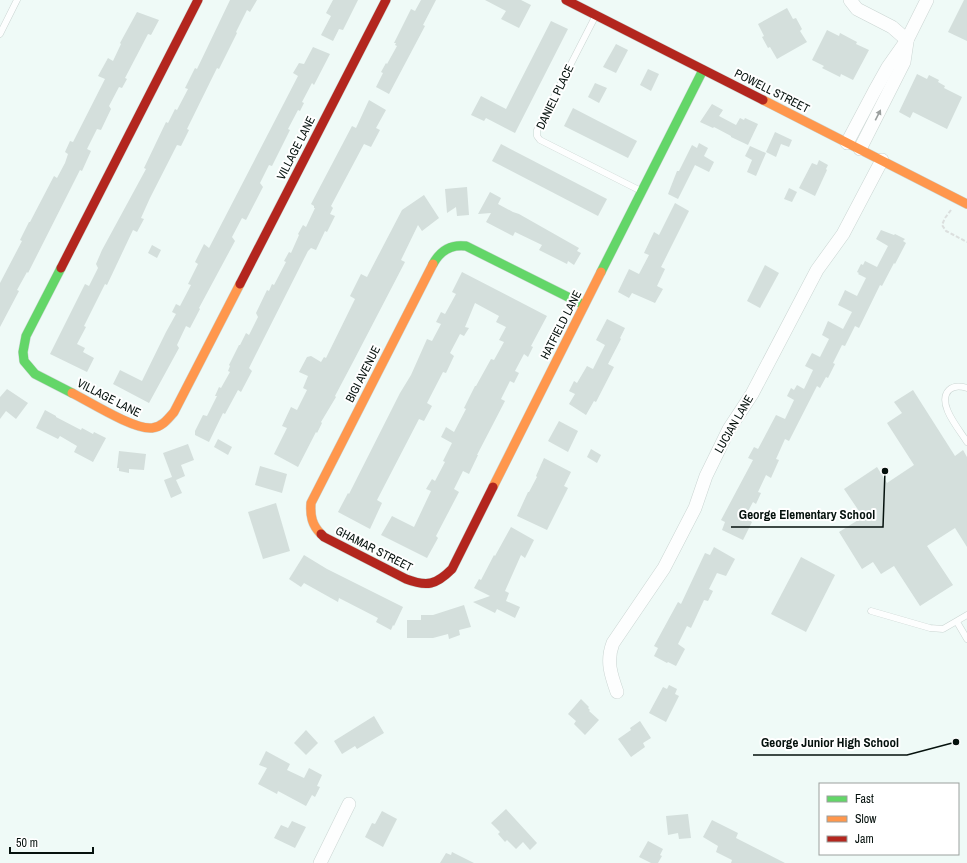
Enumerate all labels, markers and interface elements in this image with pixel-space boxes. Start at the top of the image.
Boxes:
street label: DANIEL PLACE [532,62,578,132]
street label: POWELL STREET [732,65,812,117]
one-way arrow [875,109,881,120]
street label: VILLAGE LANE [273,113,319,183]
street label: HATFIELD LANE [537,288,585,362]
street label: BIGI AVENUE [342,343,384,405]
street label: VILLAGE LANE [74,375,144,421]
street label: LUCIAN LANE [711,392,757,456]
callout: George Elementary School [731,502,883,527]
text: George Elementary School [739,506,875,523]
street label: GHAMAR STREET [333,523,415,575]
callout: George Junior High School [753,730,907,755]
text: George Junior High School [761,734,899,751]
legend [819,783,959,855]
text: Fast [855,791,874,807]
text: Slow [855,811,877,827]
scale bar [10,829,93,855]
text: Jam [855,831,874,847]
text: 50 m [16,835,38,851]

